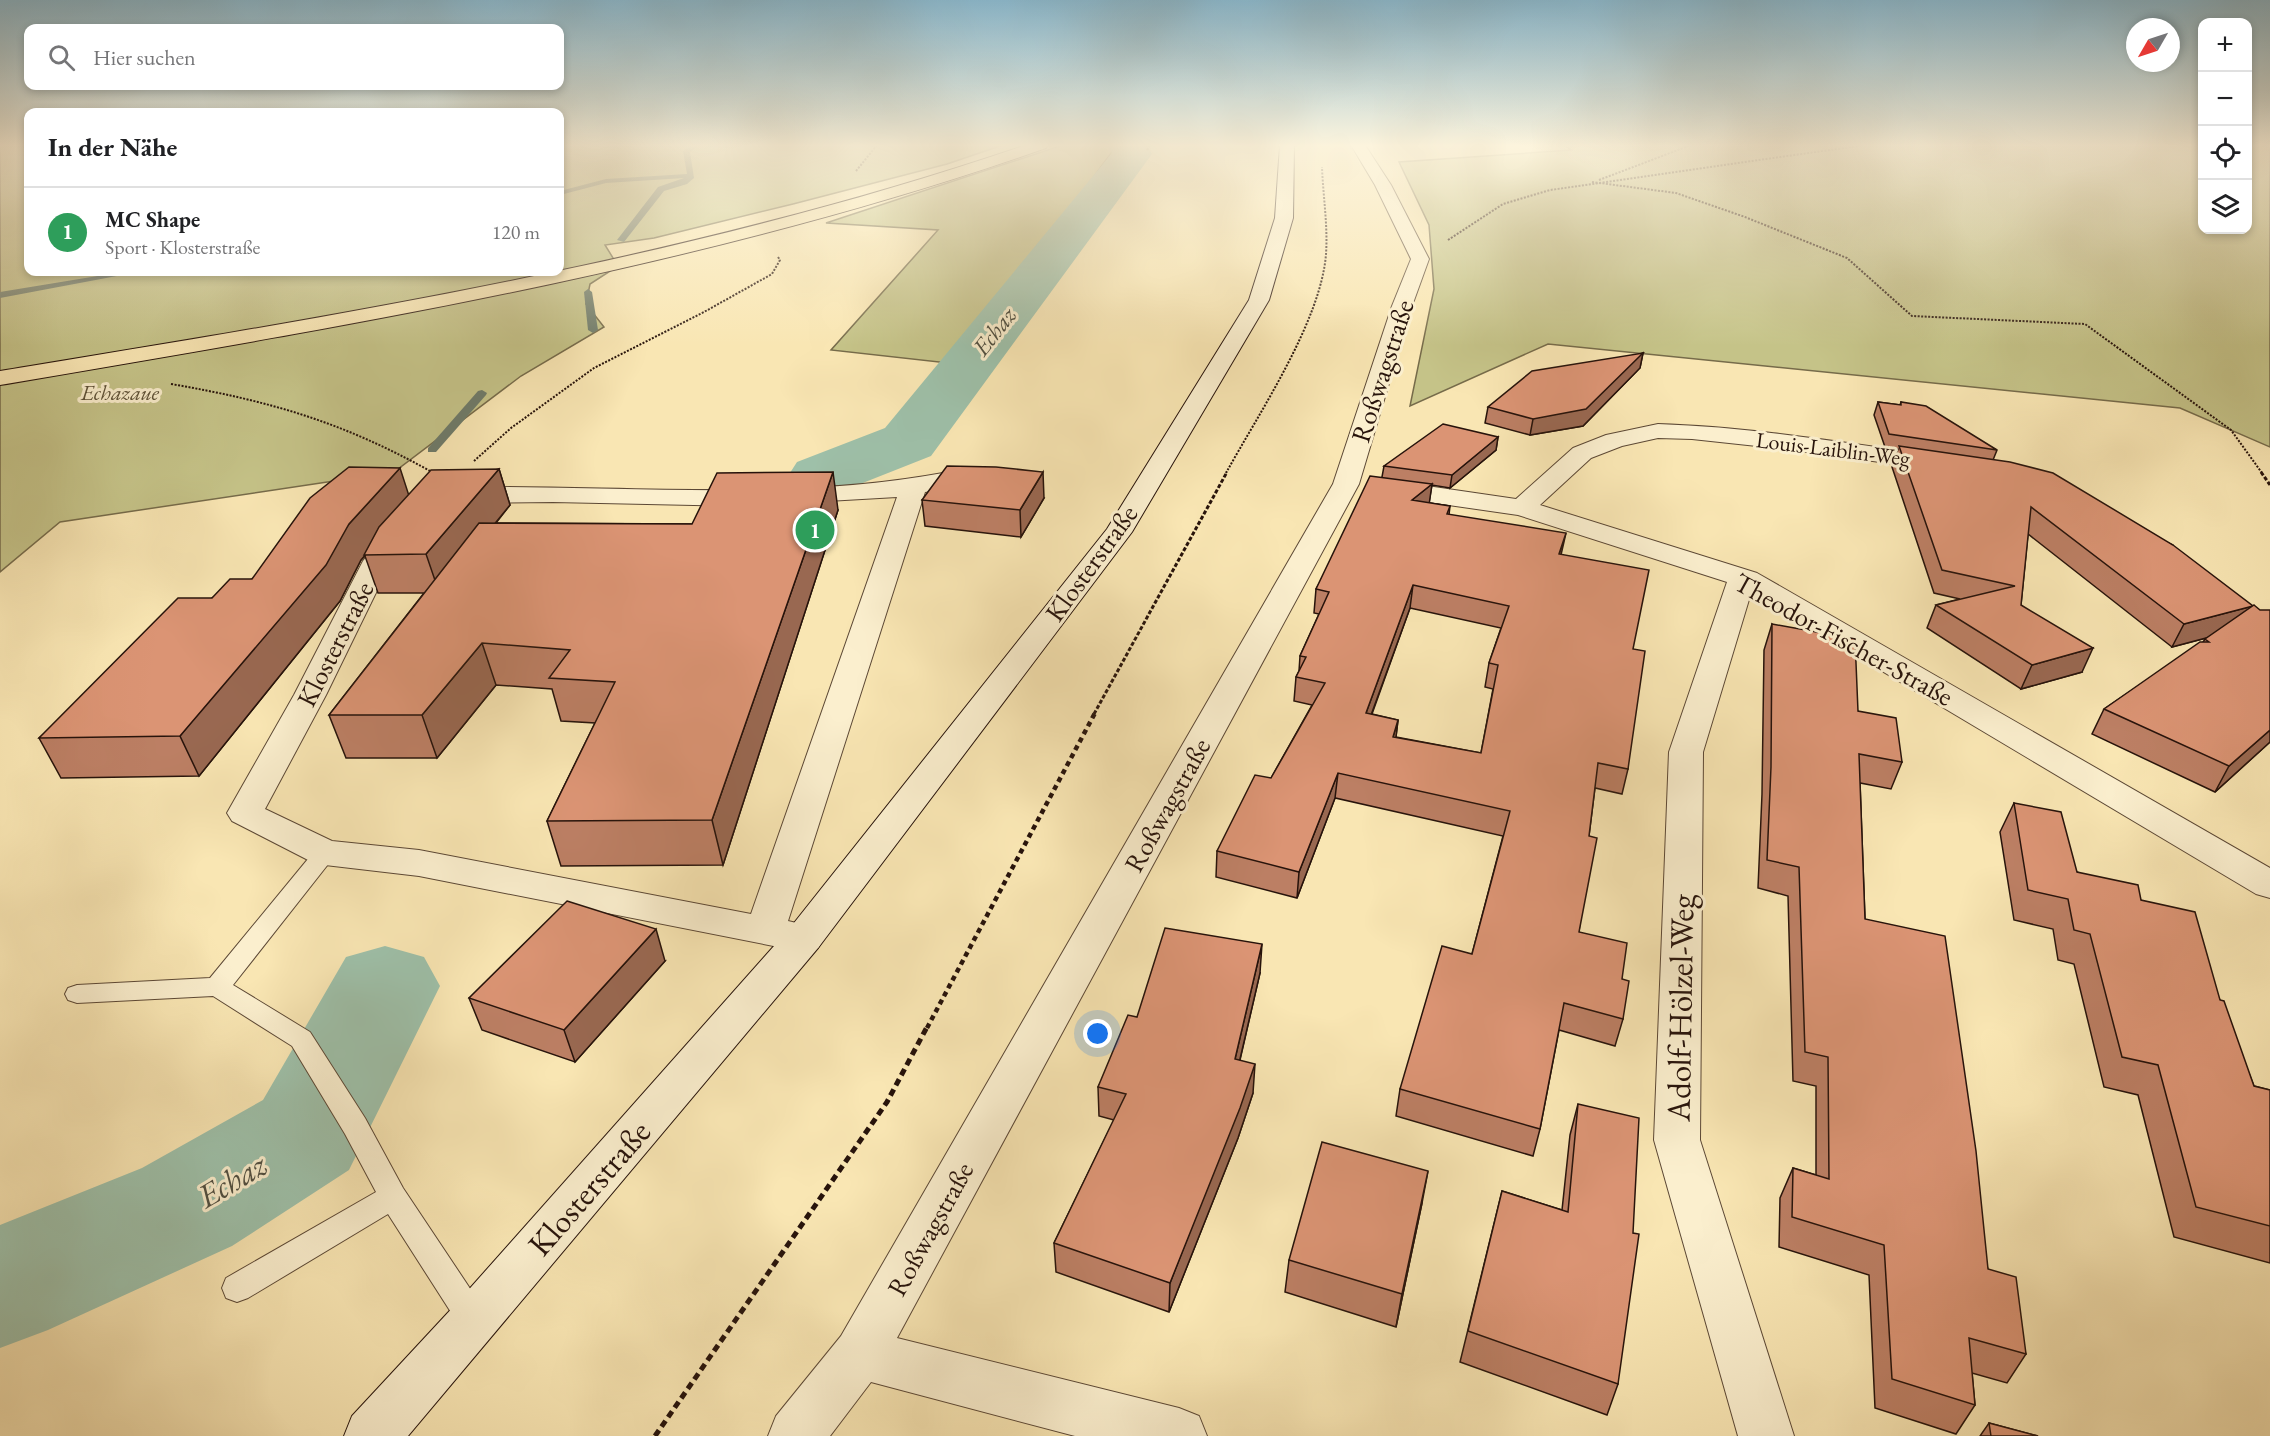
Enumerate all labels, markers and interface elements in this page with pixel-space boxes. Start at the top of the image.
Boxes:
north arrow [2126,18,2180,72]
map controls [2198,18,2252,234]
button: + [2198,18,2252,72]
search box [24,24,564,90]
icon: search [45,41,78,74]
text: Hier suchen [93,43,196,72]
button: − [2198,72,2252,126]
button: locate [2198,126,2252,180]
text: In der Nähe [48,130,177,164]
button: layers [2198,180,2252,234]
text: MC Shape [105,205,200,234]
text: 1 [62,219,73,245]
text: 120 m [492,219,540,245]
text: Sport · Klosterstraße [105,234,260,260]
street label: Roßwagstraße [1342,295,1422,447]
water label: Echaz [965,300,1023,362]
park label: Echazaue [80,378,159,407]
street label: Louis-Laiblin-Weg [1754,425,1912,473]
street label: Klosterstraße [1037,498,1145,628]
pin: 1 [796,508,834,552]
street label: Theodor-Fischer-Straße [1728,564,1960,714]
street label: Klosterstraße [289,575,381,713]
street label: Roßwagstraße [1116,732,1218,878]
street label: Adolf-Hölzel-Weg [1657,893,1703,1123]
your location [1083,1019,1112,1048]
street label: Klosterstraße [518,1111,660,1265]
water label: Echaz [188,1142,275,1218]
street label: Roßwagstraße [879,1156,981,1302]

